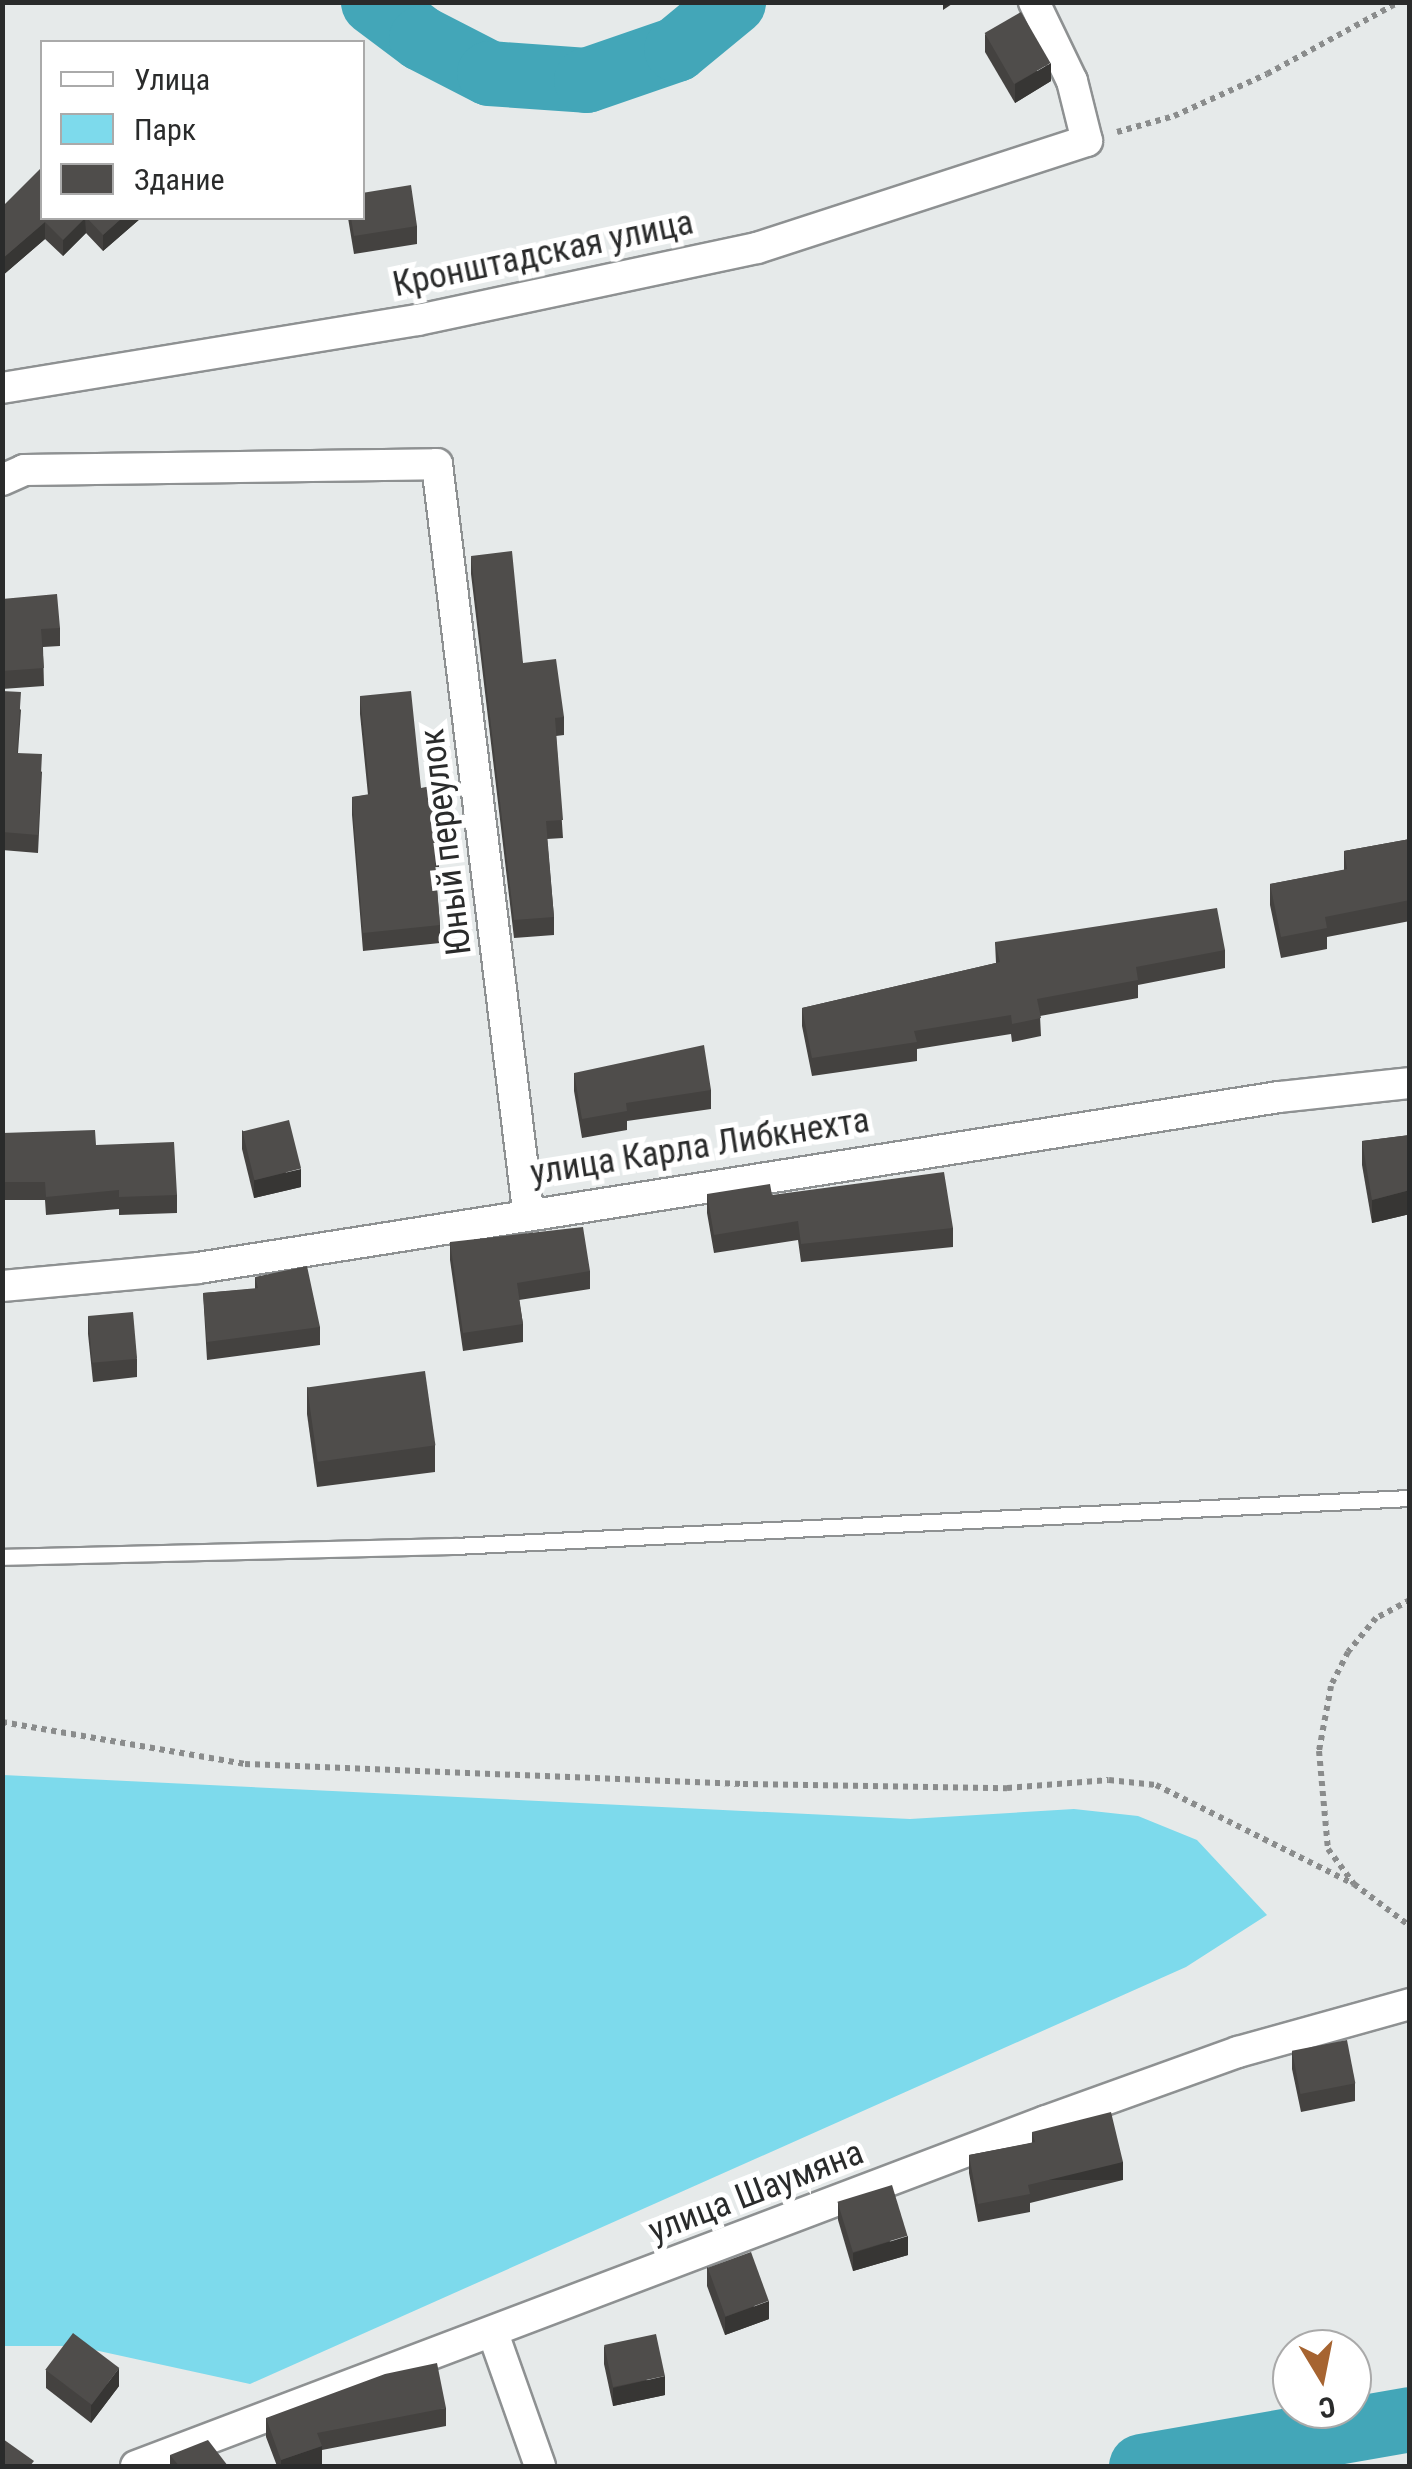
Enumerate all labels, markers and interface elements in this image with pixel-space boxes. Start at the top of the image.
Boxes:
legend [40,40,365,220]
text: Улица [134,62,210,97]
text: Парк [134,112,196,147]
text: Здание [134,162,225,197]
street label: Кронштадская улица [389,202,697,306]
street label: Юный переулок [411,726,481,958]
street label: улица Карла Либкнехта [528,1099,872,1195]
street label: улица Шаумяна [643,2132,869,2252]
north arrow [1272,2329,1372,2429]
text: С [1316,2389,1338,2425]

